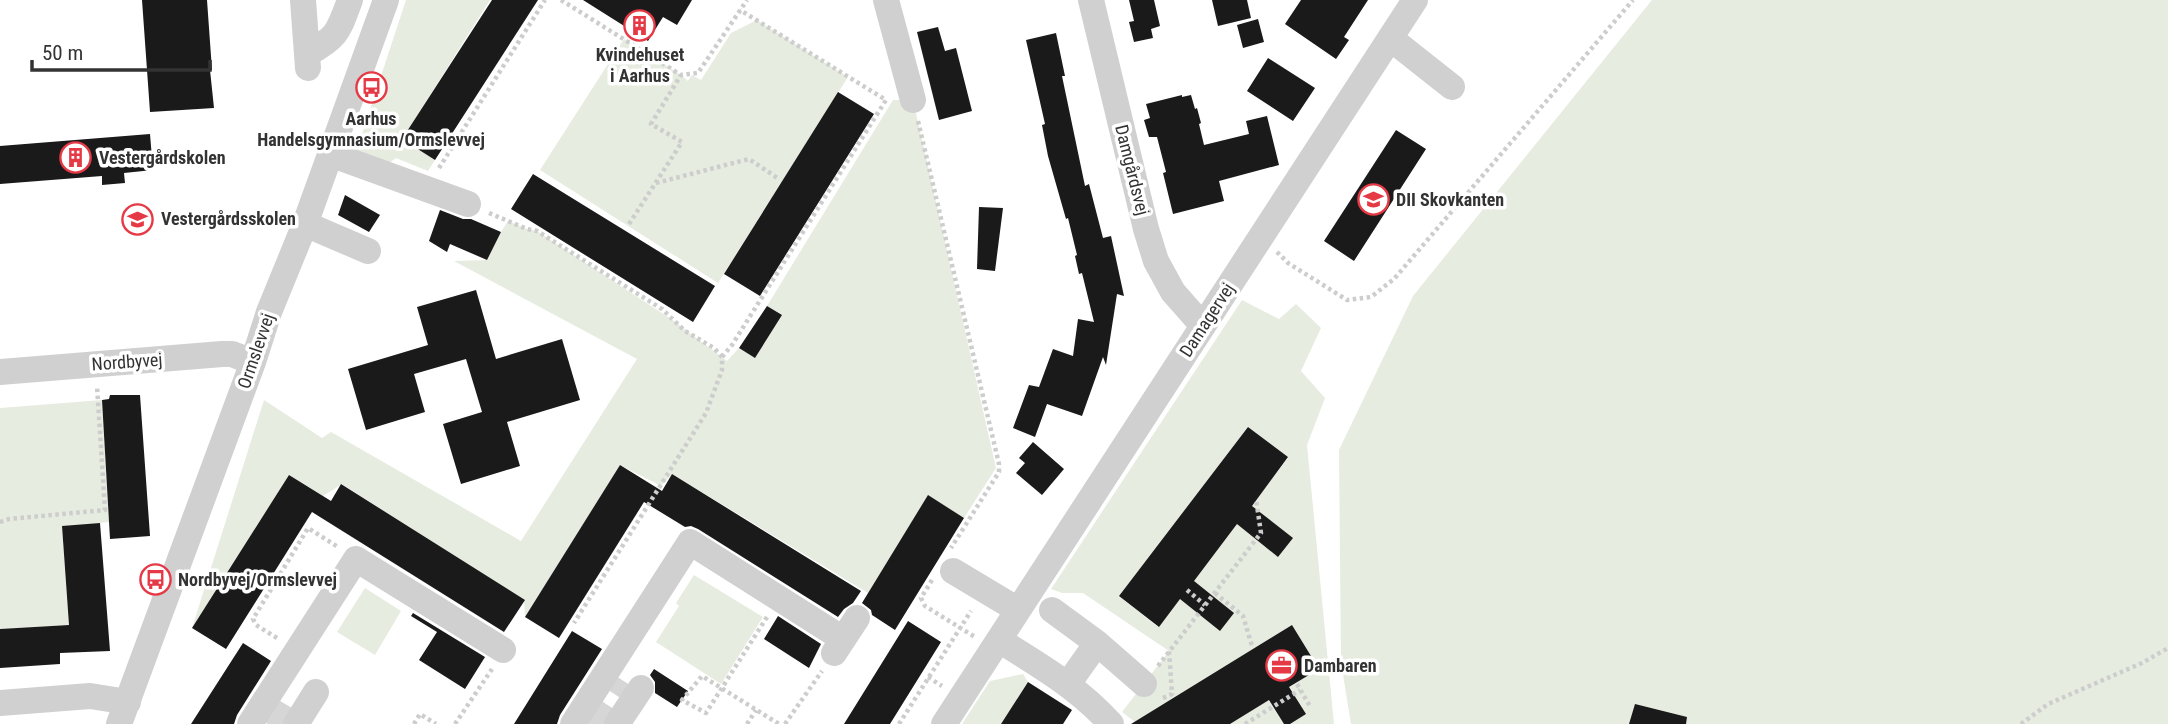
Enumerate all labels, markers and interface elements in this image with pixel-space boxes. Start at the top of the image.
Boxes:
building icon: Kvindehuset i Aarhus [623,8,657,42]
scale bar [32,28,210,72]
text: 50 m [42,41,83,65]
place label: Kvindehuset i Aarhus [596,44,685,86]
bus stop icon: Aarhus Handelsgymnasium/Ormslevvej [354,71,388,105]
place label: Aarhus Handelsgymnasium/Ormslevvej [257,108,485,150]
street label: Damgårdsvej [1111,122,1154,217]
building icon: Vestergårdskolen [59,141,93,175]
place label: Vestergårdskolen [99,147,226,168]
school or university icon: DII Skovkanten [1356,183,1390,217]
place label: DII Skovkanten [1396,189,1504,210]
school or university icon: Vestergårdsskolen [121,202,155,236]
place label: Vestergårdsskolen [161,208,296,229]
street label: Damagervej [1175,279,1238,361]
street label: Ormslevvej [233,310,278,391]
street label: Nordbyvej [91,349,163,374]
bus stop icon: Nordbyvej/Ormslevvej [138,563,172,597]
place label: Nordbyvej/Ormslevvej [178,569,337,590]
office icon: Dambaren [1264,649,1298,683]
place label: Dambaren [1304,655,1377,676]

